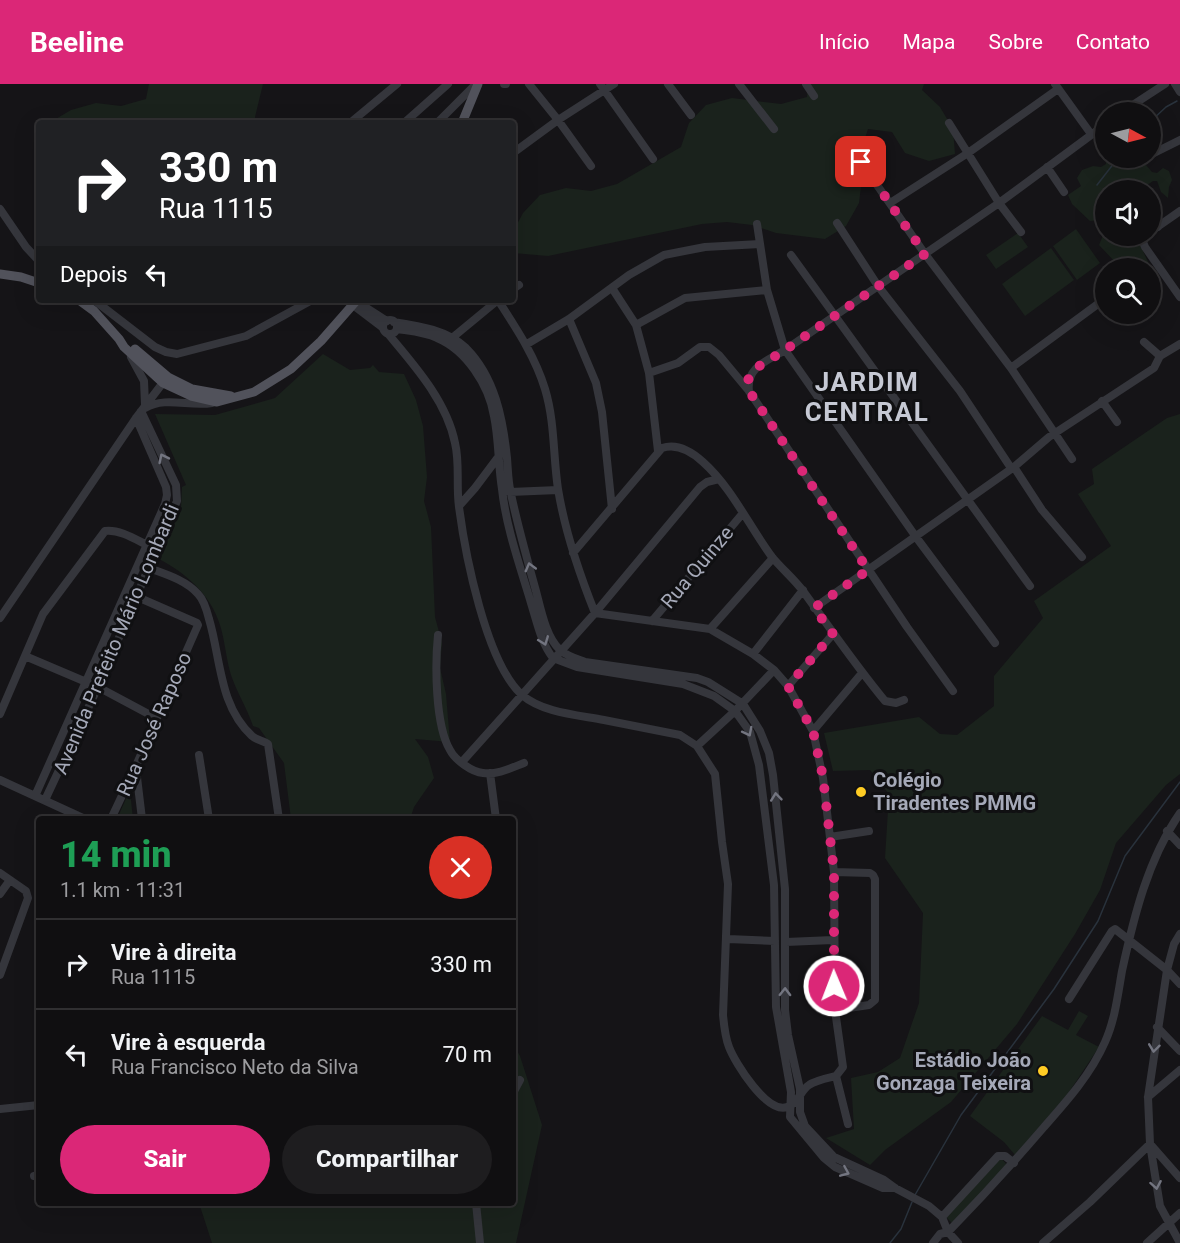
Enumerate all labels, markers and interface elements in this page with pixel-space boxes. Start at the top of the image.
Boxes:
text: Beeline [30,26,124,59]
text: Início [819,30,870,54]
text: Mapa [903,30,956,54]
text: Sobre [989,30,1043,54]
text: Contato [1076,30,1150,54]
north arrow [1095,102,1161,168]
map controls [1095,102,1161,324]
pin [835,136,886,187]
text: 330 m [159,143,278,192]
icon: right [60,144,138,222]
icon: arrive [844,145,877,178]
button: sound [1095,180,1161,246]
text: Rua 1115 [159,193,273,225]
icon: left [140,258,173,291]
button: search [1095,258,1161,324]
text: Depois [60,262,128,287]
district label: JARDIM CENTRAL [805,367,929,427]
one-way arrow [158,453,170,464]
street label: Avenida Prefeito Mário Lombardi [48,500,184,778]
street label: Rua Quinze [656,521,738,613]
one-way arrow [524,562,537,572]
one-way arrow [537,635,549,646]
street label: Rua José Raposo [111,648,197,800]
one-way arrow [741,726,752,737]
place label: Colégio Tiradentes PMMG [873,768,1036,815]
marker: Colégio Tiradentes PMMG [854,785,868,799]
one-way arrow [770,793,782,802]
text: 14 min [60,834,172,876]
button: close [429,836,492,899]
text: 1.1 km · 11:31 [60,878,185,902]
text: Vire à direita [111,940,237,965]
icon: right [60,948,93,981]
text: 330 m [430,952,492,977]
position arrow [802,954,866,1018]
text: Rua 1115 [111,965,195,989]
one-way arrow [779,987,791,996]
text: Vire à esquerda [111,1030,265,1055]
icon: left [60,1038,93,1071]
text: 70 m [443,1042,492,1067]
one-way arrow [1149,1044,1161,1053]
place label: Estádio João Gonzaga Teixeira [876,1048,1031,1095]
text: Rua Francisco Neto da Silva [111,1055,359,1079]
marker: Estádio João Gonzaga Teixeira [1036,1064,1050,1078]
button: Sair [60,1125,270,1194]
button: Compartilhar [282,1125,492,1194]
one-way arrow [839,1165,850,1177]
one-way arrow [1149,1180,1162,1190]

